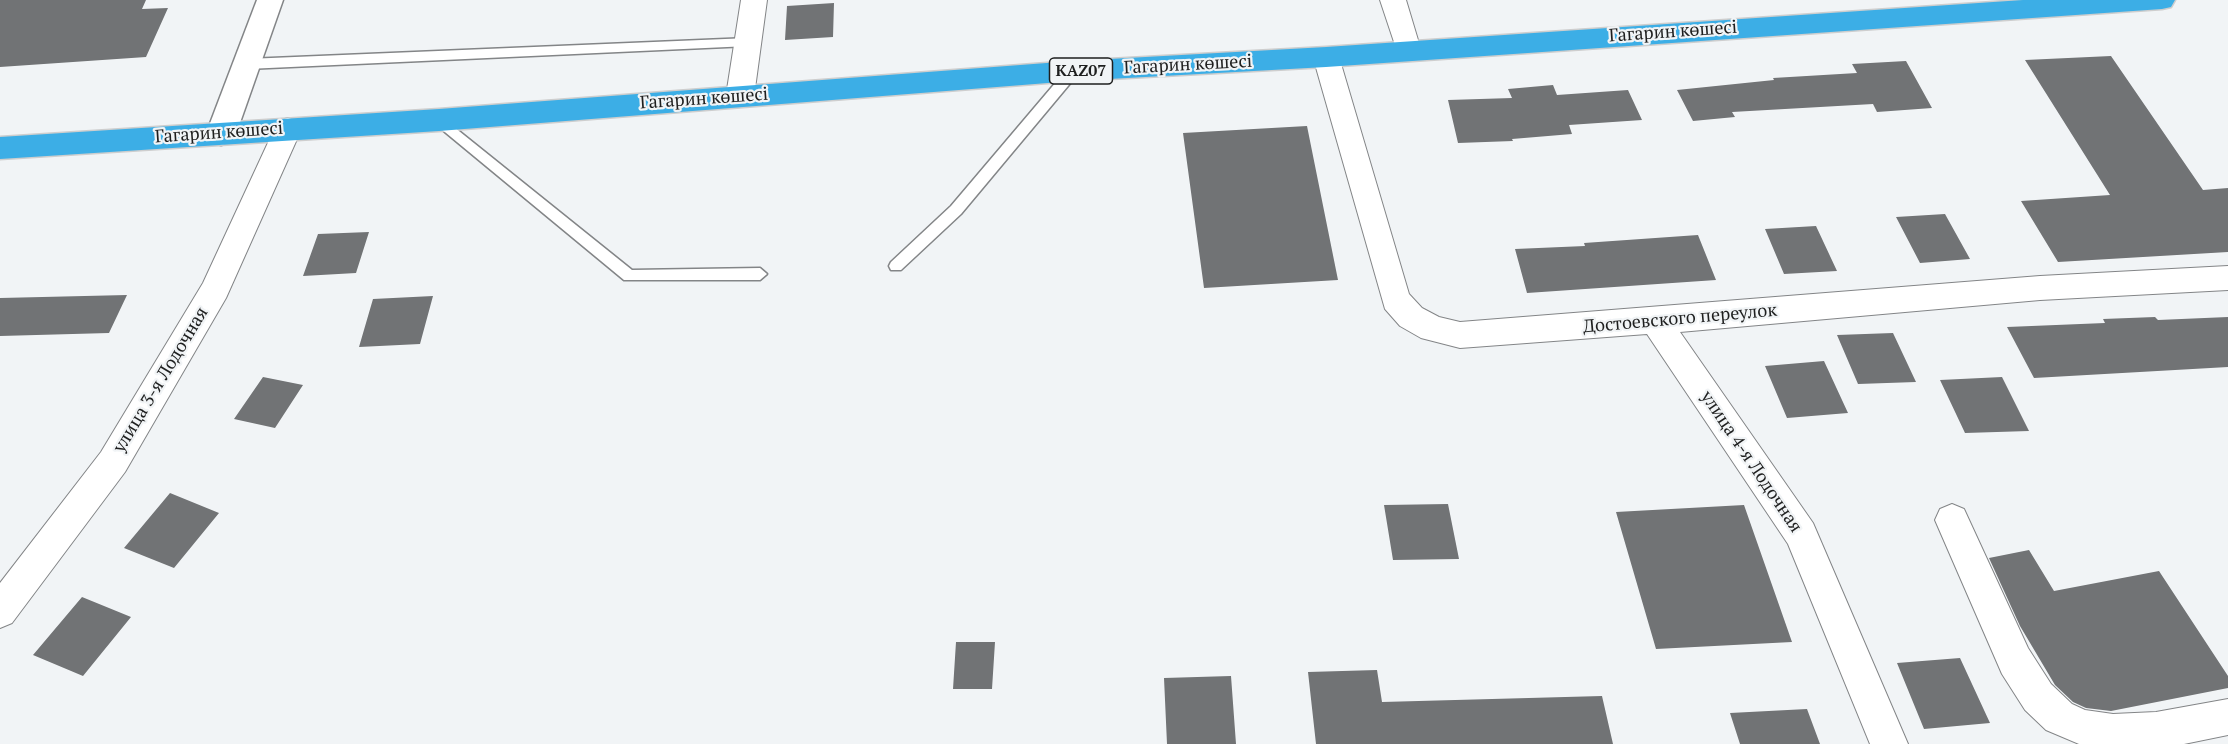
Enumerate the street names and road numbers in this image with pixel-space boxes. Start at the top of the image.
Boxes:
street label: Гагарин көшесі [1608,17,1738,47]
street label: Гагарин көшесі [1123,51,1253,79]
road number: KAZ07 [1050,58,1112,84]
street label: Гагарин көшесі [639,84,769,114]
street label: Гагарин көшесі [154,118,284,148]
street label: Достоевского переулок [1582,300,1778,338]
street label: улица 3-я Лодочная [109,303,213,457]
street label: улица 4-я Лодочная [1696,387,1806,537]

